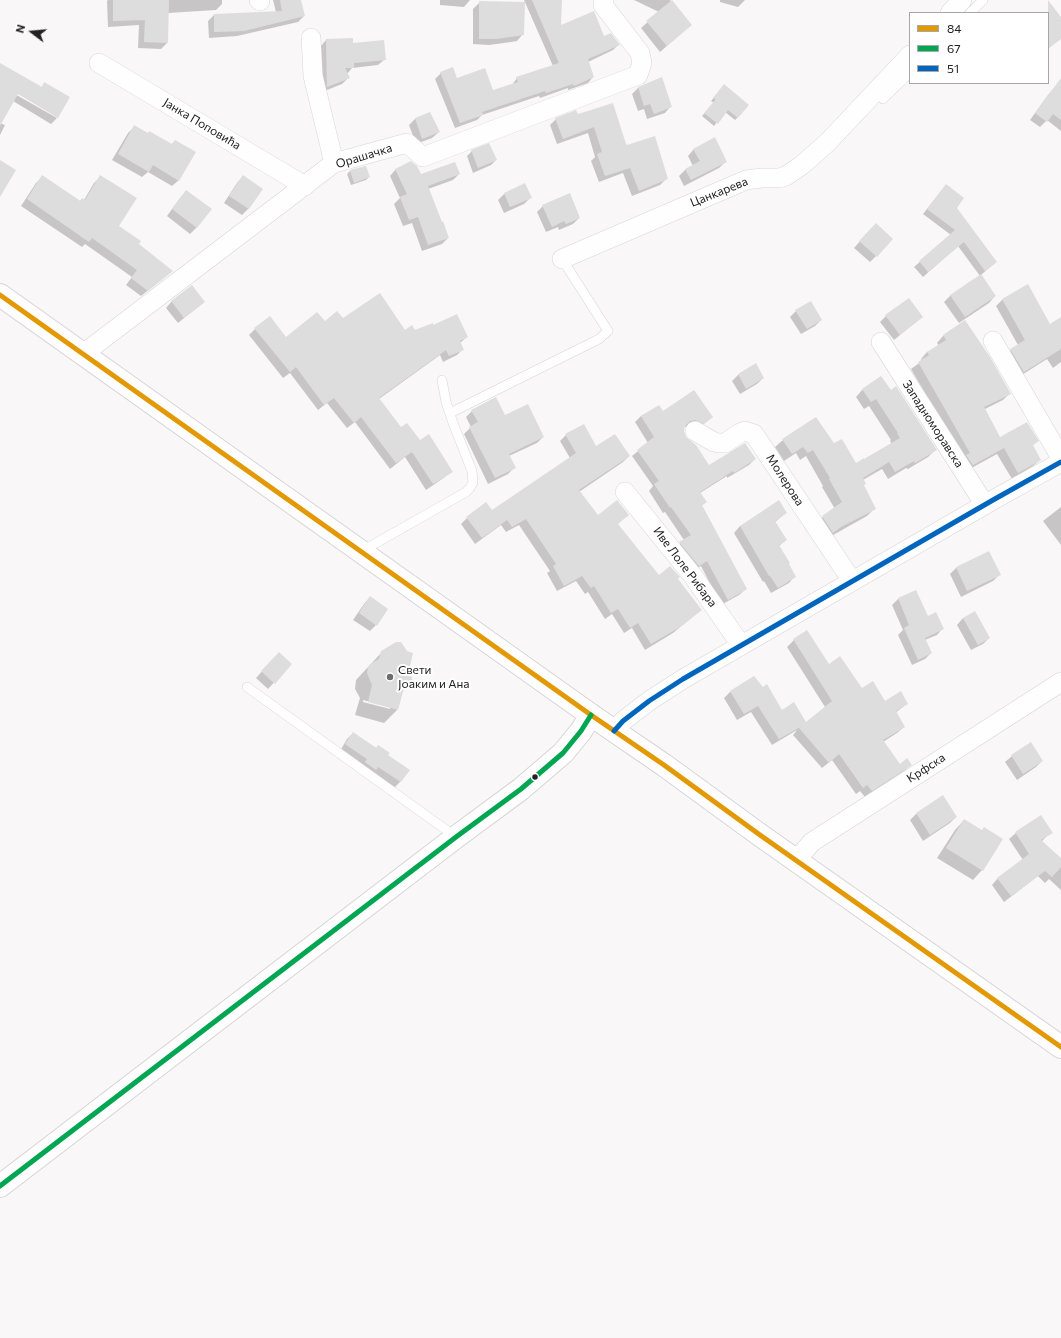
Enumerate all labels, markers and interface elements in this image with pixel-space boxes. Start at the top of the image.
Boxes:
north arrow [12,12,52,52]
legend [909,12,1049,84]
text: 84 [947,21,961,35]
text: N [13,23,27,34]
text: 67 [947,41,961,55]
text: 51 [947,61,959,75]
street label: Јанка Поповића [161,95,243,153]
street label: Орашачка [334,141,394,171]
street label: Цанкарева [688,174,750,210]
street label: Западноморавска [899,378,967,470]
street label: Молерова [763,452,807,508]
street label: Иве Лоле Рибара [650,524,720,610]
place label: Свети Јоаким и Ана [398,663,470,691]
marker: Свети Јоаким и Ана [385,672,395,682]
street label: Крфска [904,750,948,786]
unlabelled marker [530,772,540,782]

